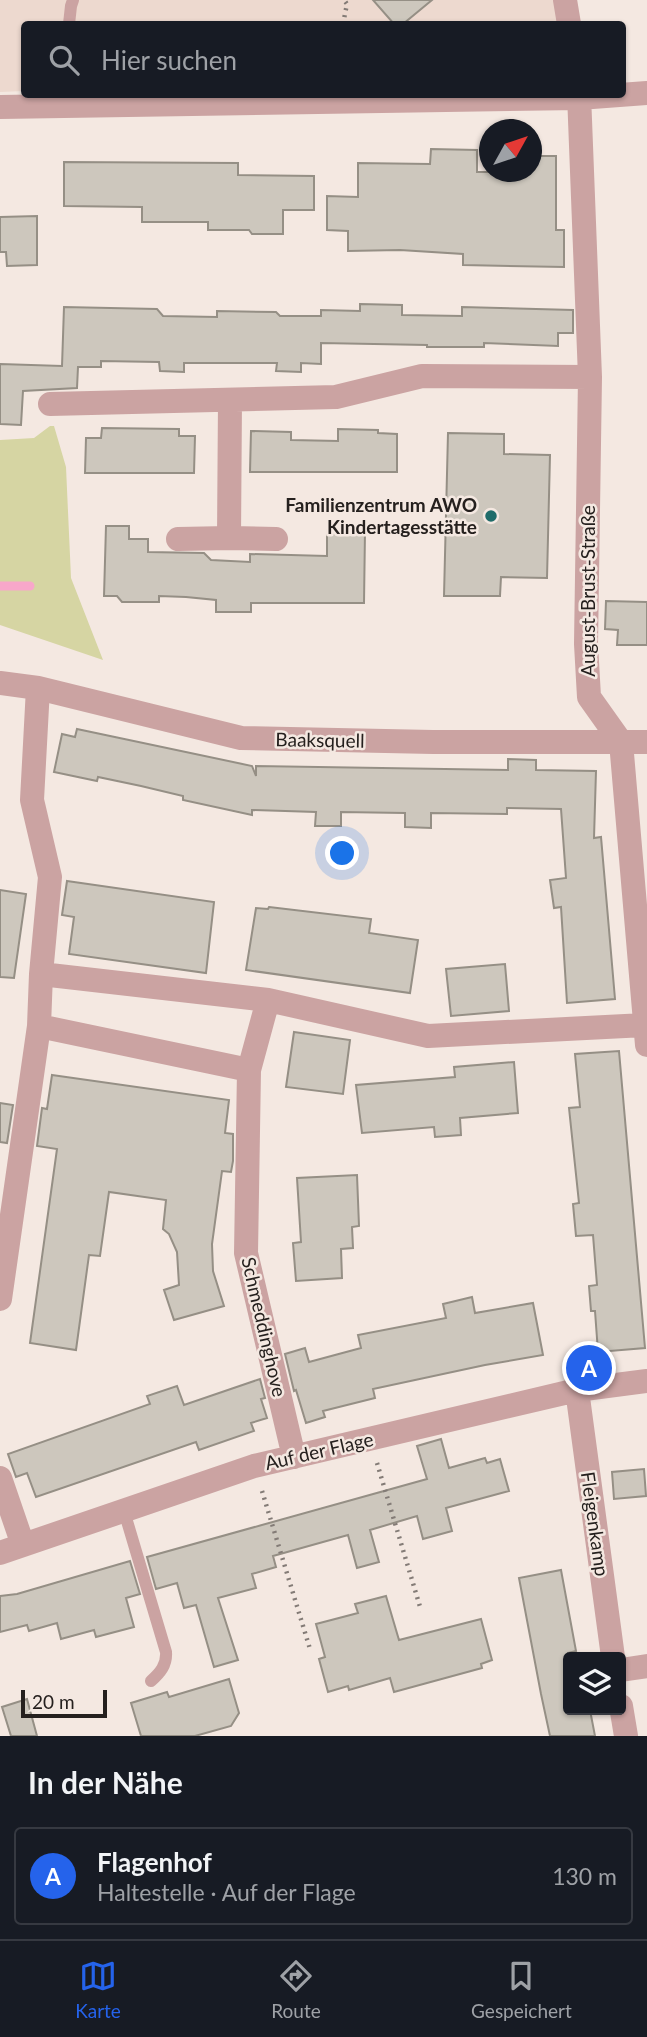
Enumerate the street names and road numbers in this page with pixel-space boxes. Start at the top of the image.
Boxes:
street label: August-Brust-Straße [576,505,599,677]
street label: Baaksquell [275,727,365,752]
street label: Schmeddinghove [237,1255,292,1399]
street label: Auf der Flage [262,1427,375,1474]
street label: Fleigenkamp [577,1470,614,1578]

